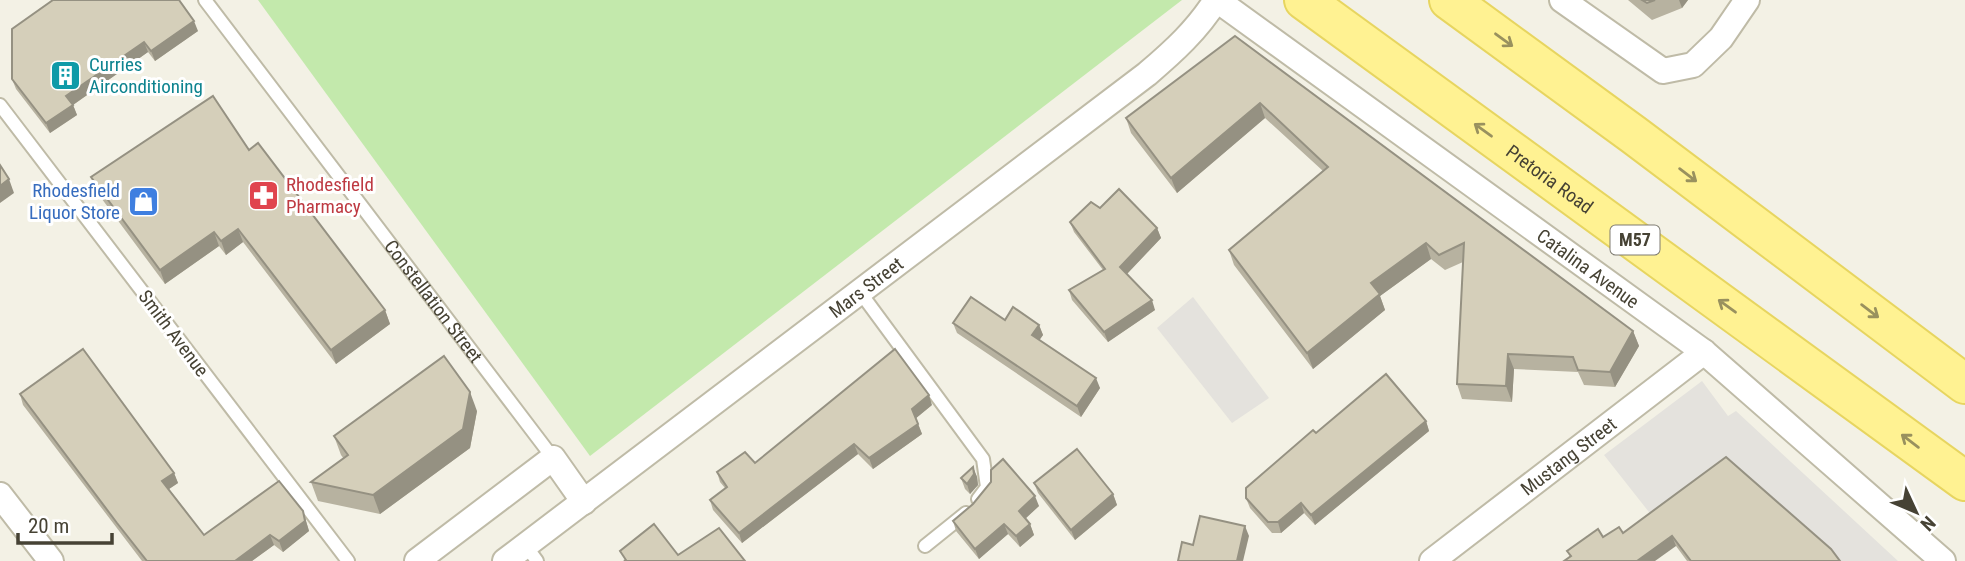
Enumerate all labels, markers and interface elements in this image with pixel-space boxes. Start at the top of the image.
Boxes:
one-way arrow [1494,33,1513,47]
place label: Curries Airconditioning [89,53,203,98]
building icon: Curries Airconditioning [49,58,83,92]
one-way arrow [1474,122,1493,137]
street label: Pretoria Road [1502,140,1597,219]
one-way arrow [1678,167,1696,182]
place label: Rhodesfield Pharmacy [286,173,374,218]
pharmacy icon: Rhodesfield Pharmacy [246,178,280,212]
place label: Rhodesfield Liquor Store [29,179,120,224]
shop icon: Rhodesfield Liquor Store [126,184,160,218]
street label: Catalina Avenue [1532,224,1644,313]
road number: M57 [1610,226,1660,254]
street label: Constellation Street [379,235,487,367]
street label: Mars Street [825,252,908,323]
street label: Smith Avenue [134,285,214,381]
one-way arrow [1718,299,1736,314]
one-way arrow [1860,303,1879,318]
street label: Mustang Street [1516,413,1621,501]
one-way arrow [1901,433,1920,448]
north arrow [1881,477,1951,547]
scale bar [18,502,112,546]
text: N [1916,511,1940,536]
text: 20 m [28,514,69,538]

